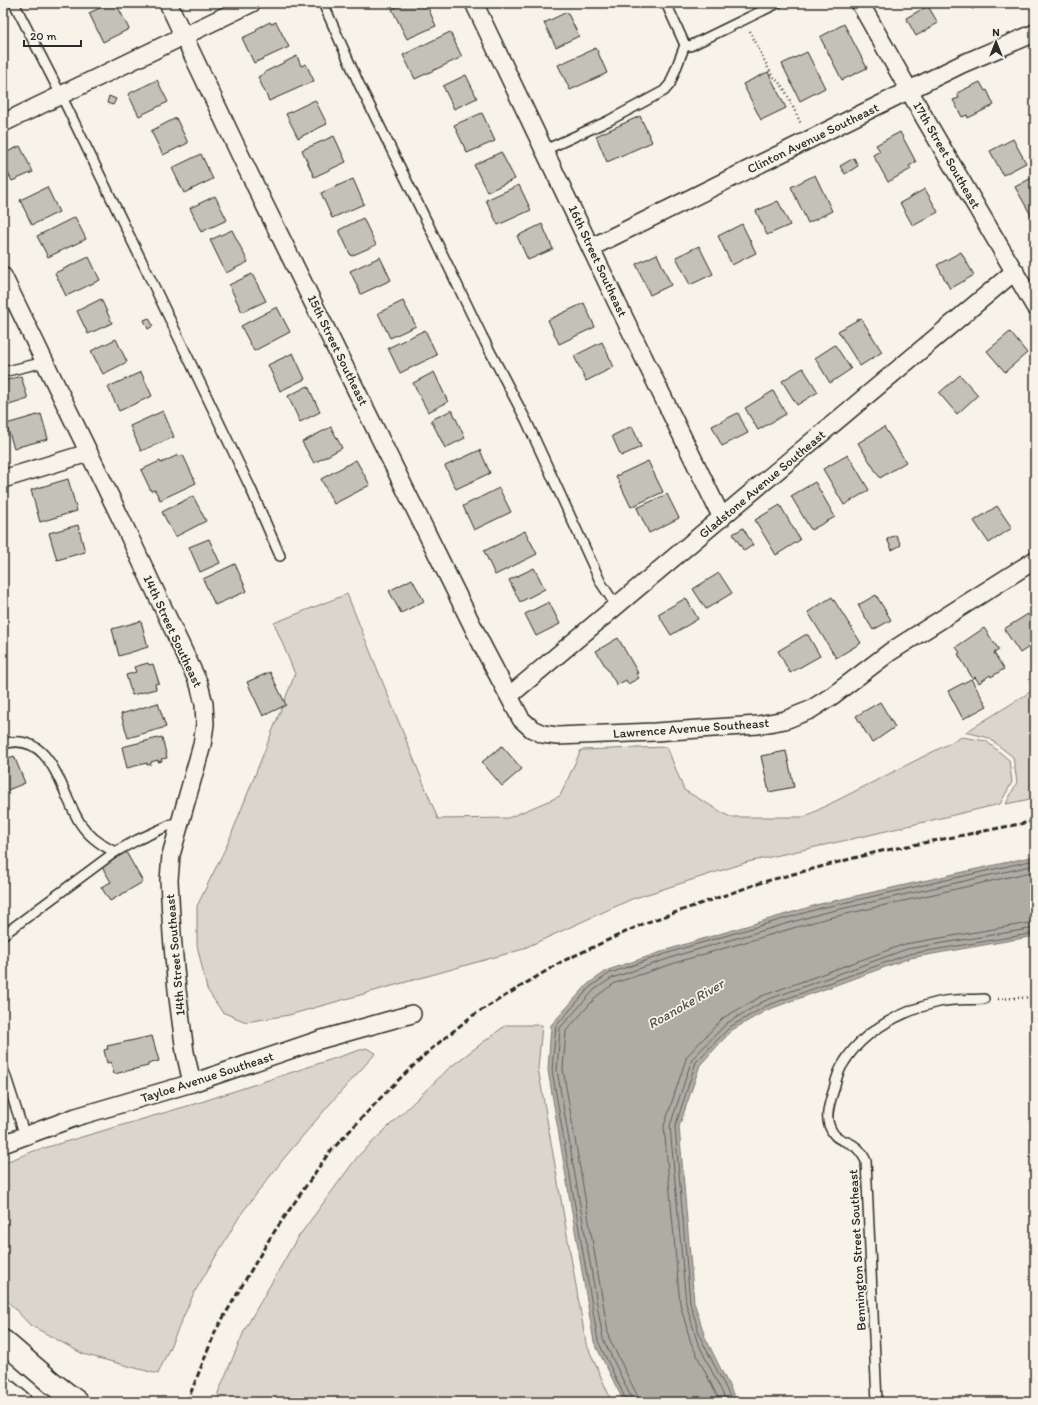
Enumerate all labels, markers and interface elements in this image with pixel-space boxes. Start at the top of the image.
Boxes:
scale bar [24,22,81,48]
north arrow [976,22,1016,62]
text: N [992,26,1000,39]
text: 20 m [30,29,57,43]
street label: 17th Street Southeast [910,99,984,211]
street label: Clinton Avenue Southeast [745,100,881,176]
street label: 16th Street Southeast [566,203,631,319]
street label: 15th Street Southeast [305,292,371,408]
street label: Gladstone Avenue Southeast [696,427,828,541]
street label: 14th Street Southeast [140,572,206,690]
street label: Lawrence Avenue Southeast [612,715,770,741]
street label: 14th Street Southeast [162,893,188,1017]
water label: Roanoke River [645,975,728,1033]
street label: Tayloe Avenue Southeast [139,1048,275,1106]
street label: Bennington Street Southeast [845,1169,869,1331]

